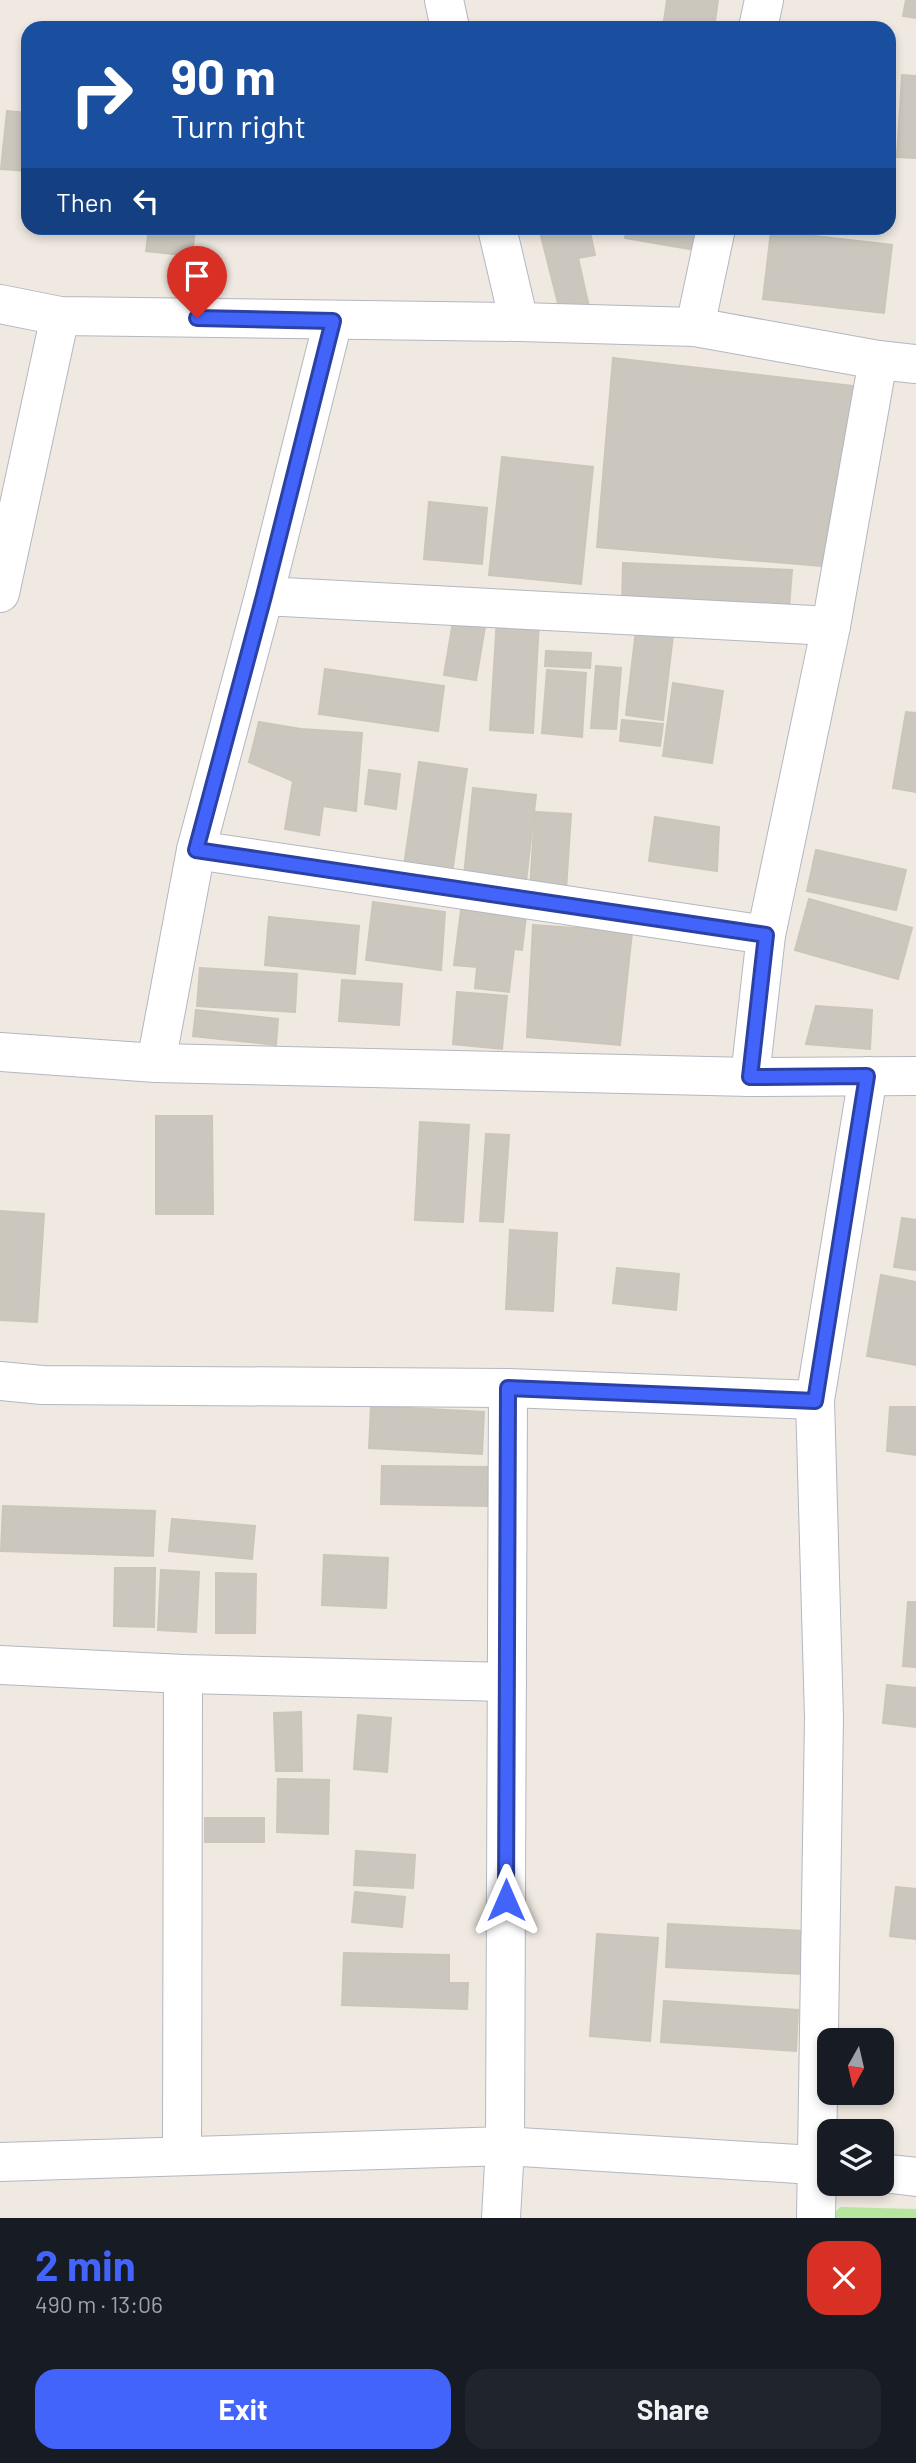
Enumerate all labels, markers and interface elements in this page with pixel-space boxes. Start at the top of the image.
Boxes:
text: 90 m [171,46,276,105]
icon: right [56,49,147,140]
text: Turn right [171,106,306,144]
icon: left [127,182,165,220]
text: Then [56,186,113,217]
pin [167,246,227,318]
icon: arrive [178,257,216,295]
position arrow [469,1863,543,1937]
north arrow [817,2028,894,2105]
map controls [817,2028,894,2196]
button: layers [817,2119,894,2196]
text: 2 min [35,2239,136,2289]
button: close [807,2241,881,2315]
text: 490 m · 13:06 [35,2290,163,2318]
button: Exit [35,2369,451,2449]
button: Share [465,2369,881,2449]

